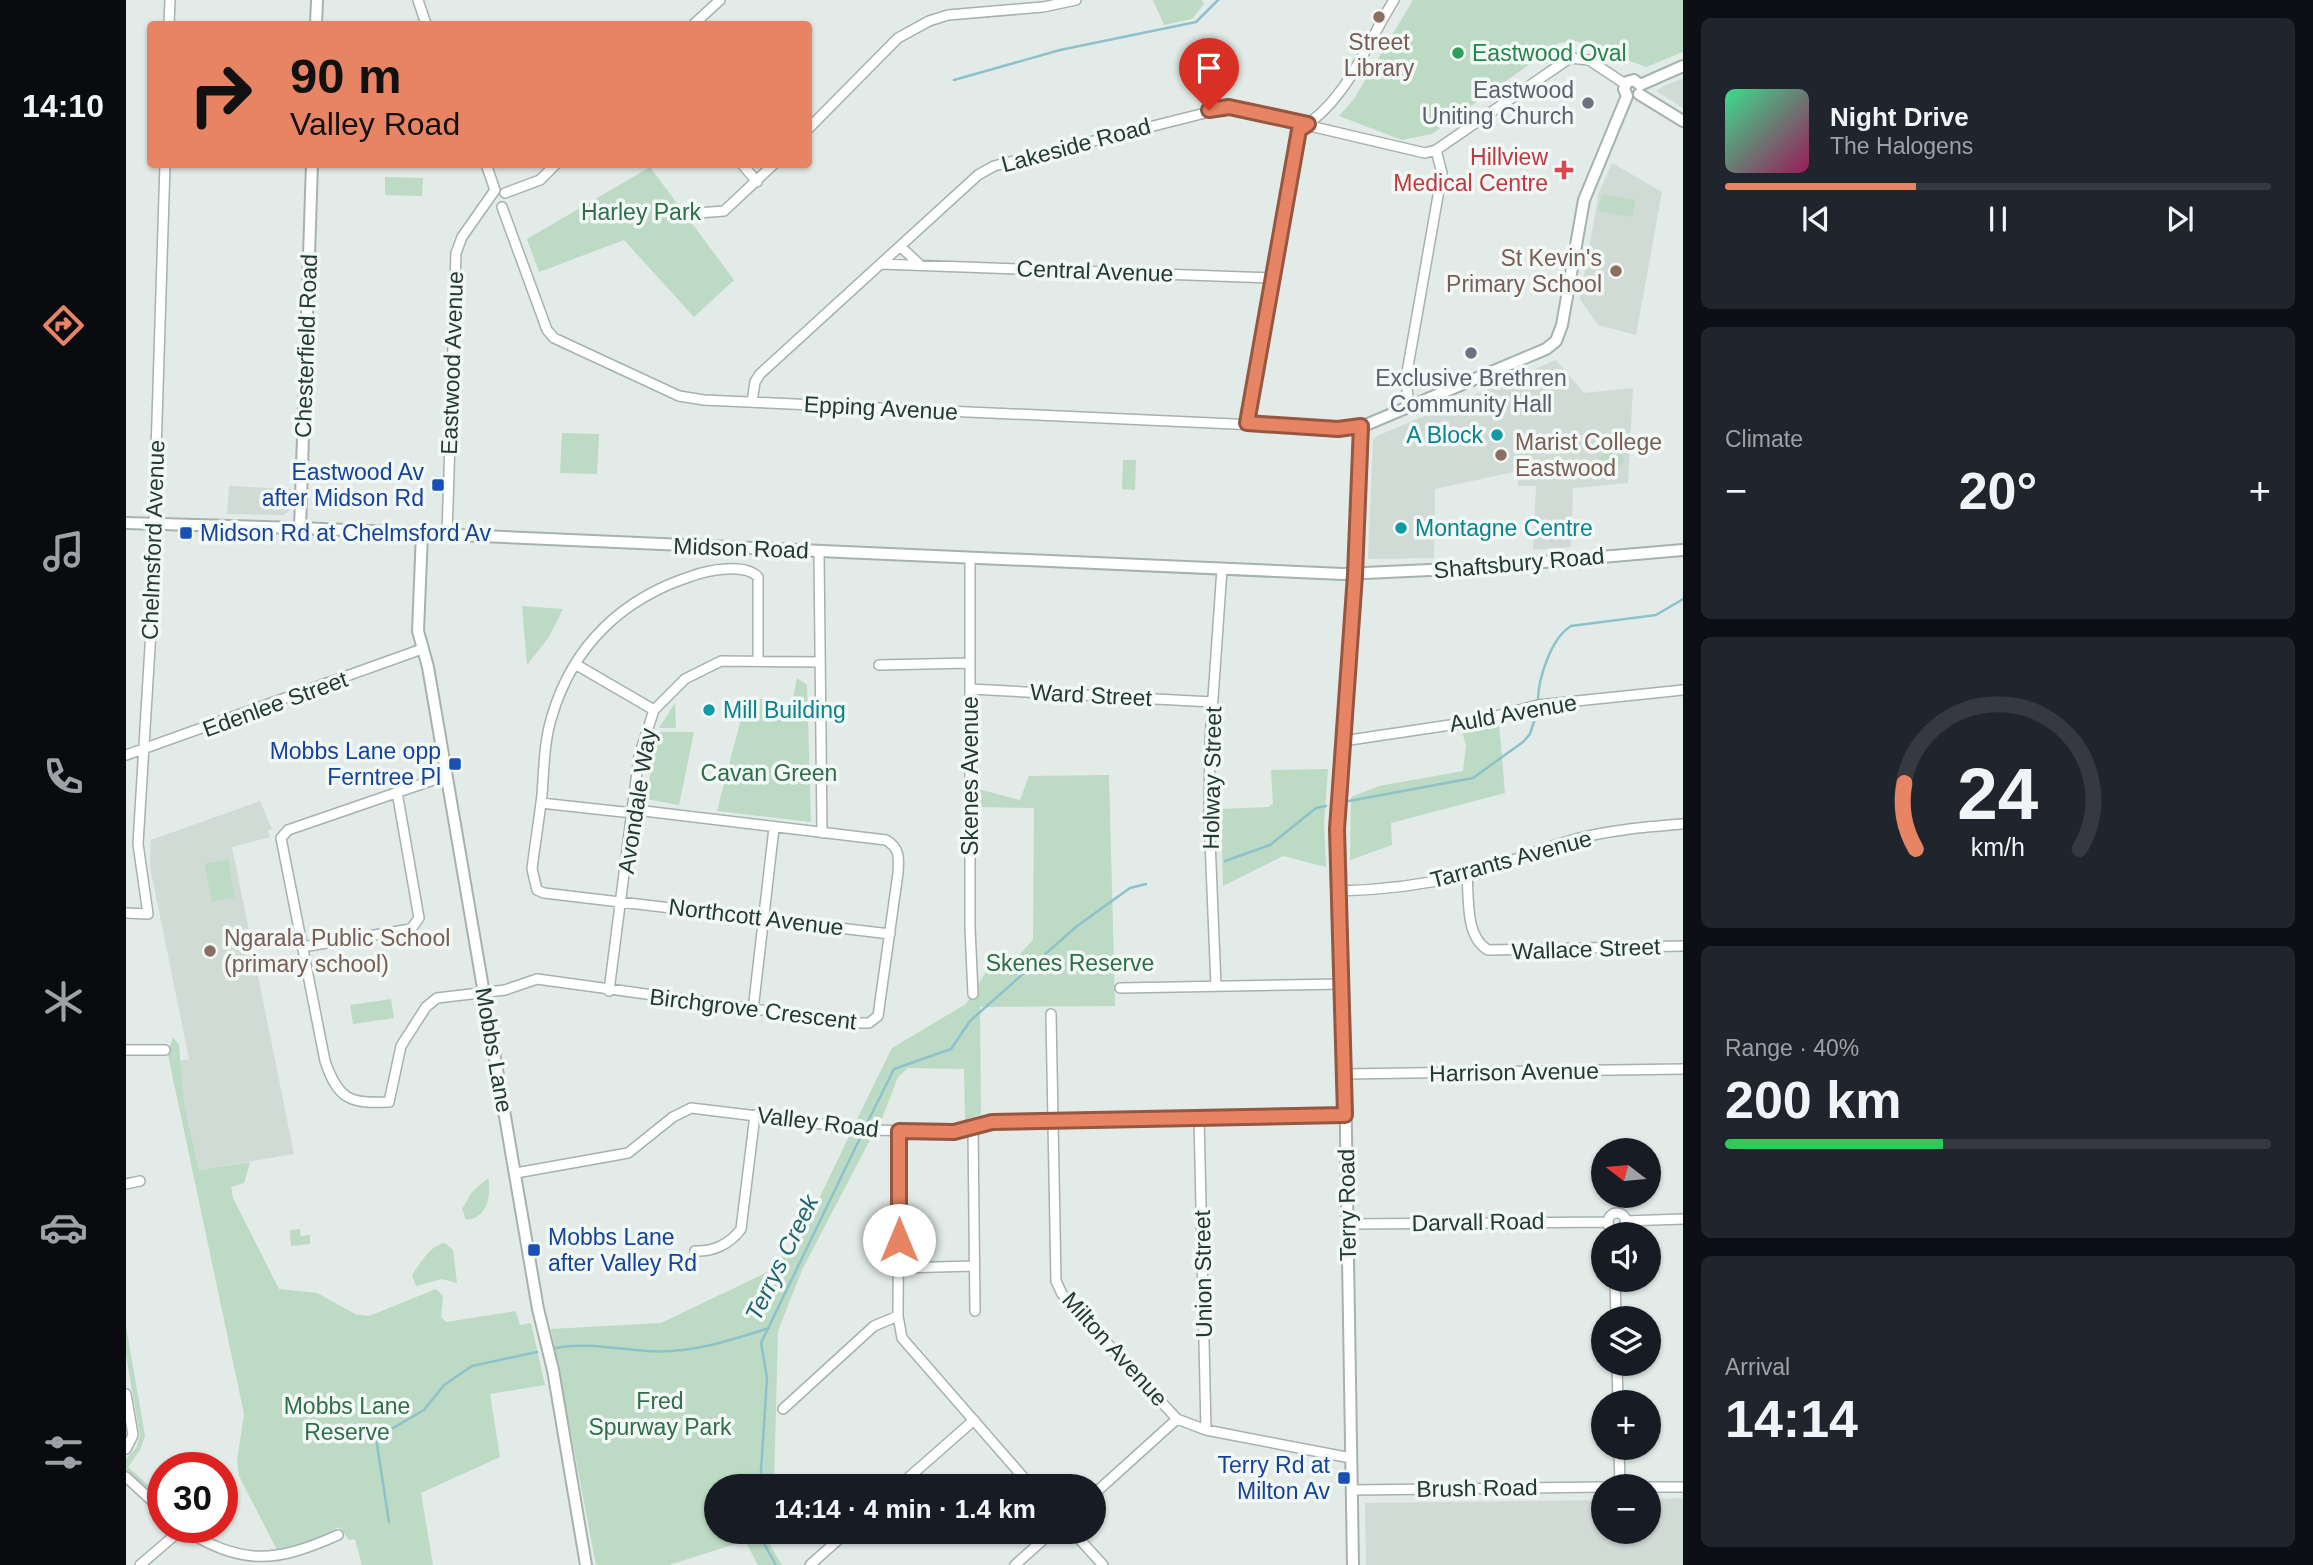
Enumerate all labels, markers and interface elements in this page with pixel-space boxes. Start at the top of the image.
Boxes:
marker: Street Library [1371,9,1387,25]
place label: Street Library [1344,29,1415,81]
pin [1179,38,1239,110]
place label: Eastwood Oval [1472,40,1627,66]
marker: Eastwood Oval [1450,45,1466,61]
icon: right [175,49,266,140]
text: 90 m [290,49,402,103]
icon: arrive [1190,49,1228,87]
place label: Eastwood Uniting Church [1422,77,1574,129]
text: 14:10 [22,88,104,124]
marker: Eastwood Uniting Church [1580,95,1596,111]
text: Night Drive [1830,102,1969,132]
text: Valley Road [290,106,460,142]
street label: Lakeside Road [999,113,1153,177]
text: The Halogens [1830,133,1973,159]
place label: Hillview Medical Centre [1393,144,1548,196]
marker: Hillview Medical Centre [1554,160,1574,180]
park label: Harley Park [581,199,702,225]
icon: previous [1797,200,1835,238]
icon: pause [1979,200,2017,238]
icon: next [2161,200,2199,238]
place label: St Kevin's Primary School [1446,245,1602,297]
street label: Chesterfield Road [290,254,322,438]
street label: Central Avenue [1016,255,1174,287]
marker: St Kevin's Primary School [1608,263,1624,279]
street label: Eastwood Avenue [436,271,468,455]
icon: directions [39,301,88,350]
marker: Exclusive Brethren Community Hall [1463,345,1479,361]
place label: Exclusive Brethren Community Hall [1375,365,1567,417]
street label: Epping Avenue [803,391,959,425]
place label: A Block [1406,422,1483,448]
text: Climate [1725,426,1803,452]
marker: A Block [1489,427,1505,443]
place label: Marist College Eastwood [1515,429,1662,481]
street label: Chelmsford Avenue [137,439,169,641]
marker: Marist College Eastwood [1493,447,1509,463]
place label: Eastwood Av after Midson Rd [262,459,424,511]
text: 20° [1959,462,2037,520]
text: − [1725,470,1747,512]
text: + [2249,470,2271,512]
marker: Eastwood Av after Midson Rd [430,477,446,493]
place label: Montagne Centre [1415,515,1593,541]
place label: Midson Rd at Chelmsford Av [200,520,492,546]
marker: Montagne Centre [1393,520,1409,536]
marker: Midson Rd at Chelmsford Av [178,525,194,541]
icon: music [39,527,88,576]
street label: Midson Road [673,533,809,563]
street label: Shaftsbury Road [1433,543,1605,583]
street label: Edenlee Street [199,666,352,742]
street label: Ward Street [1029,679,1153,711]
street label: Auld Avenue [1447,689,1579,737]
street label: Skenes Avenue [957,696,983,856]
place label: Mill Building [723,697,846,723]
marker: Mill Building [701,702,717,718]
street label: Holway Street [1198,706,1226,850]
street label: Avondale Way [613,726,661,876]
place label: Mobbs Lane opp Ferntree Pl [270,738,441,790]
icon: phone [39,752,88,801]
text: 24 [1958,753,2039,834]
marker: Mobbs Lane opp Ferntree Pl [447,756,463,772]
park label: Cavan Green [701,760,837,786]
street label: Tarrants Avenue [1428,825,1594,893]
text: km/h [1971,832,2025,860]
street label: Northcott Avenue [667,893,845,941]
place label: Ngarala Public School (primary school) [224,925,450,977]
street label: Wallace Street [1511,933,1661,965]
marker: Ngarala Public School (primary school) [202,943,218,959]
park label: Skenes Reserve [986,950,1154,976]
icon: climate [39,977,88,1026]
street label: Birchgrove Crescent [648,983,859,1035]
street label: Mobbs Lane [470,985,518,1115]
text: Range · 40% [1725,1035,1859,1061]
street label: Harrison Avenue [1429,1058,1599,1086]
text: 200 km [1725,1071,1901,1129]
street label: Valley Road [756,1102,880,1142]
north arrow [1591,1138,1661,1208]
map controls [1591,1138,1661,1544]
street label: Terry Road [1333,1149,1361,1261]
water label: Terrys Creek [740,1189,824,1325]
icon: car [39,1203,88,1252]
position arrow [862,1203,936,1277]
street label: Darvall Road [1411,1208,1545,1236]
street label: Union Street [1189,1209,1217,1338]
button: sound [1591,1222,1661,1292]
place label: Mobbs Lane after Valley Rd [548,1224,697,1276]
marker: Mobbs Lane after Valley Rd [526,1242,542,1258]
street label: Milton Avenue [1057,1287,1173,1411]
button: layers [1591,1306,1661,1376]
text: Arrival [1725,1354,1790,1380]
park label: Fred Spurway Park [588,1388,732,1440]
button: + [1591,1390,1661,1460]
text: 14:14 [1725,1390,1858,1448]
park label: Mobbs Lane Reserve [284,1393,410,1445]
icon: filters [39,1428,88,1477]
speed limit sign: 30 [147,1452,238,1543]
place label: Terry Rd at Milton Av [1218,1452,1331,1504]
marker: Terry Rd at Milton Av [1336,1470,1352,1486]
street label: Brush Road [1416,1474,1538,1502]
button: − [1591,1474,1661,1544]
text: 14:14 · 4 min · 1.4 km [774,1494,1036,1524]

